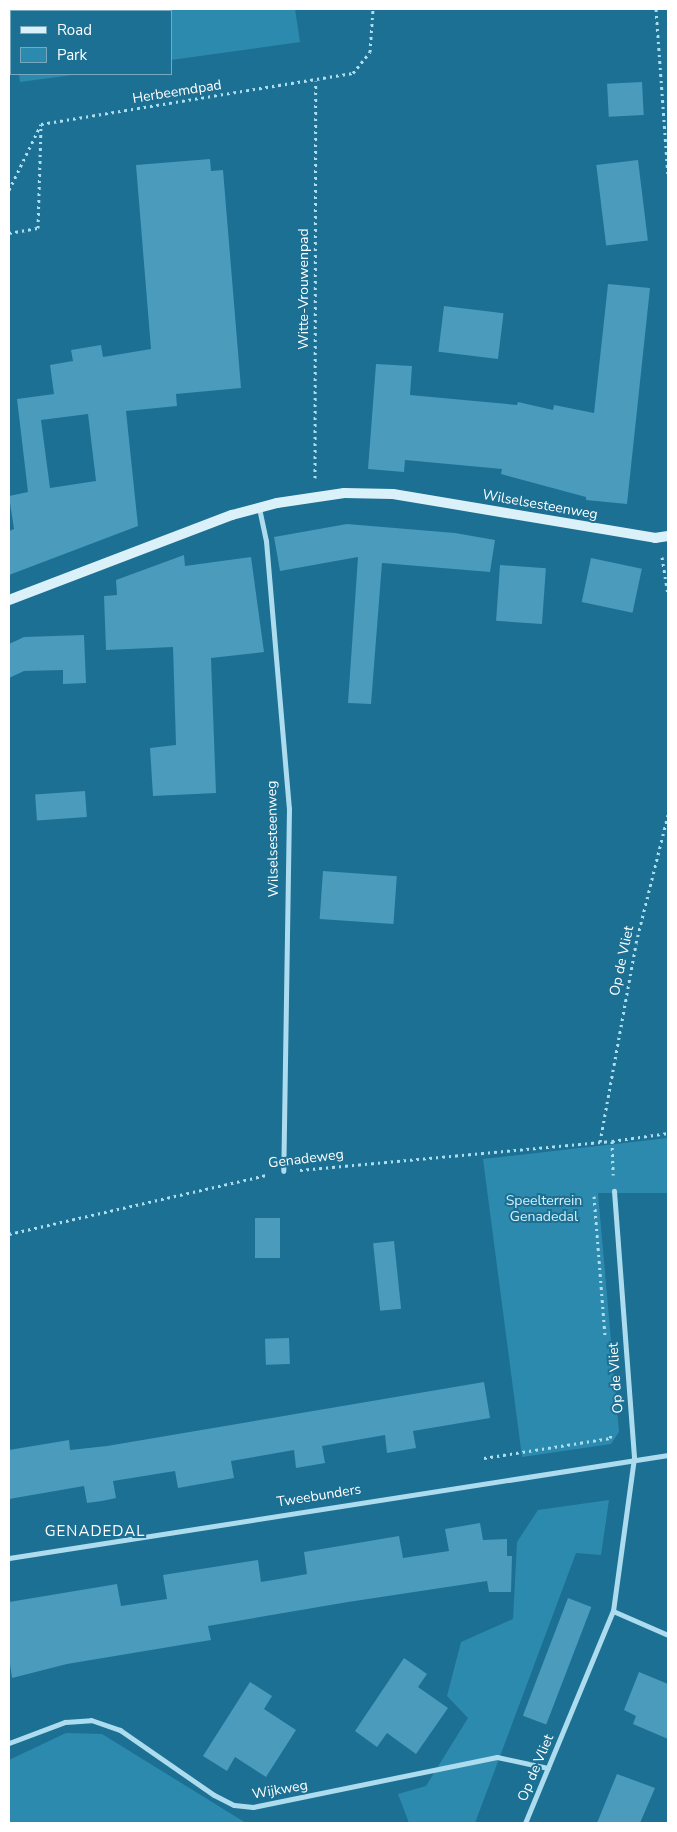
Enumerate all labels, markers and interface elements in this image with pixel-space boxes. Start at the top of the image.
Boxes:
legend [10,10,172,75]
text: Road [57,20,92,40]
text: Park [57,45,87,65]
street label: Herbeemdpad [131,77,223,107]
street label: Witte-Vrouwenpad [296,228,312,350]
street label: Wilselsesteenweg [481,487,599,523]
street label: Wilselsesteenweg [264,780,282,898]
street label: Op de Vliet [606,924,638,998]
street label: Genadeweg [267,1146,345,1172]
park label: Speelterrein Genadedal [506,1193,582,1226]
street label: Op de Vliet [605,1342,627,1414]
street label: Tweebunders [276,1481,362,1511]
district label: GENADEDAL [44,1523,146,1541]
street label: Op de Vliet [514,1732,558,1804]
street label: Wijkweg [251,1777,309,1803]

